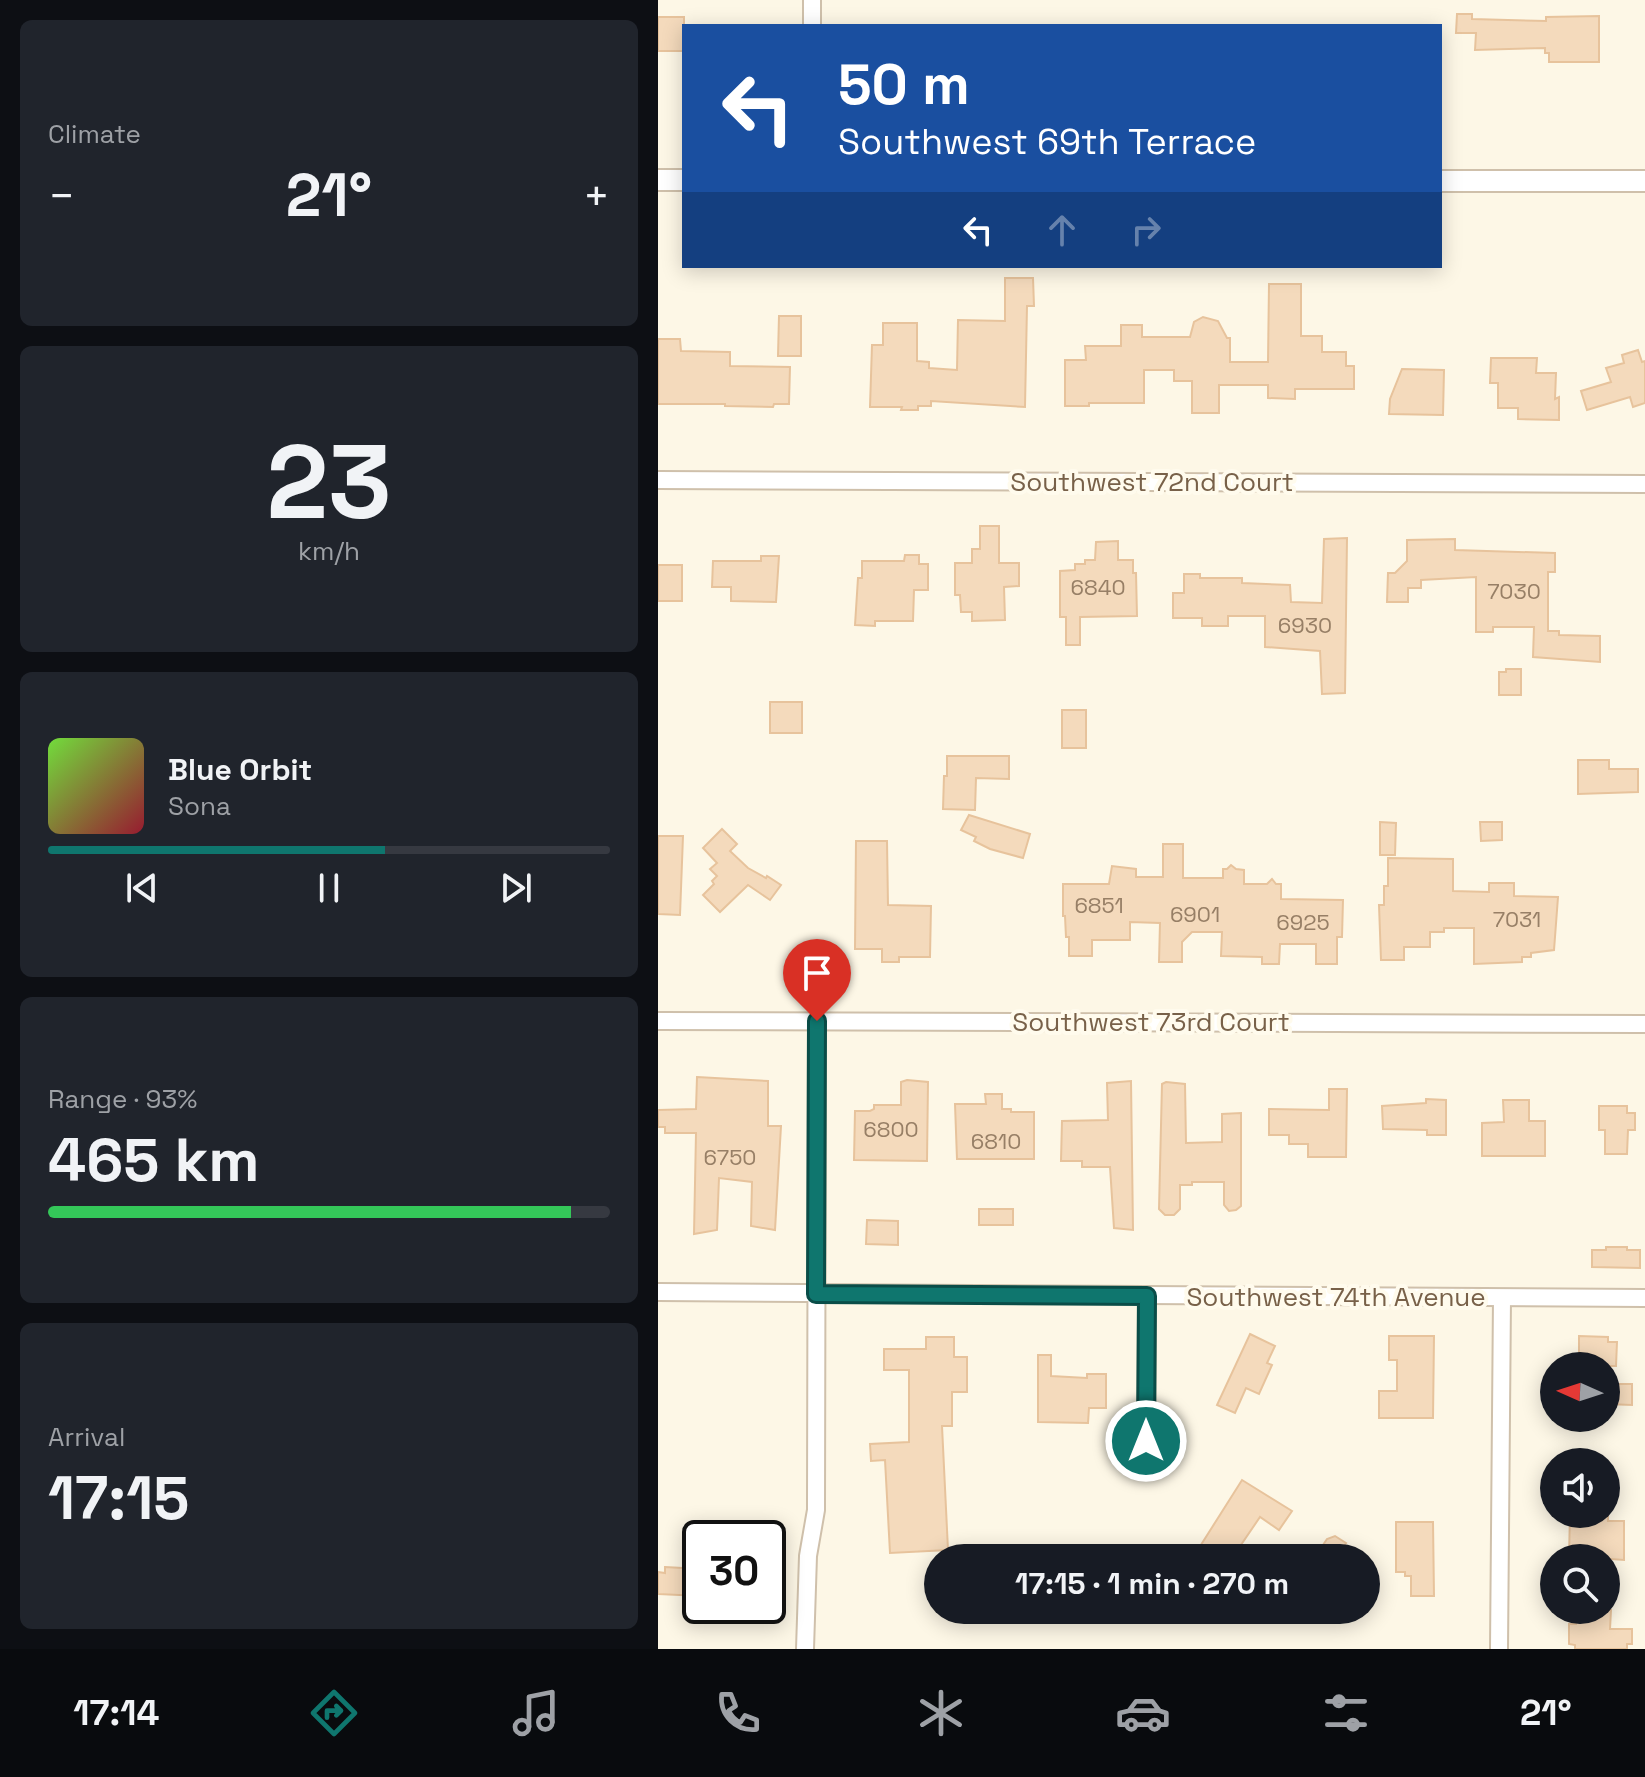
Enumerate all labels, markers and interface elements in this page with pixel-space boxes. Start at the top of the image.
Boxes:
text: 50 m [838,49,970,120]
icon: left [706,56,810,160]
text: Climate [48,117,141,151]
text: Southwest 69th Terrace [838,119,1256,165]
text: 21° [286,157,372,234]
text: − [48,168,75,224]
text: + [583,168,610,224]
icon: left [956,208,1000,252]
icon: ahead [1040,208,1084,252]
icon: right [1124,208,1168,252]
text: 23 [266,416,392,548]
street label: Southwest 72nd Court [1010,465,1294,499]
text: km/h [298,534,360,568]
house number: 6840 [1070,573,1126,601]
house number: 7030 [1487,577,1541,605]
house number: 6930 [1278,611,1332,639]
text: Blue Orbit [168,750,312,789]
text: Sona [168,789,231,823]
icon: previous [120,866,164,910]
icon: pause [307,866,351,910]
icon: next [494,866,538,910]
house number: 6851 [1074,891,1124,919]
house number: 6901 [1170,900,1220,928]
house number: 7031 [1493,905,1541,933]
house number: 6925 [1276,908,1330,936]
pin [783,939,851,1021]
icon: arrive [795,951,839,995]
street label: Southwest 73rd Court [1012,1005,1290,1039]
text: Range · 93% [48,1082,197,1116]
house number: 6800 [863,1115,919,1143]
text: 465 km [48,1122,260,1199]
house number: 6810 [971,1127,1021,1155]
house number: 6750 [704,1143,756,1171]
street label: Southwest 74th Avenue [1186,1280,1486,1314]
north arrow [1540,1352,1620,1432]
map controls [1540,1352,1620,1624]
position arrow [1104,1399,1188,1483]
text: Arrival [48,1420,125,1454]
button: sound [1540,1448,1620,1528]
text: 17:15 [48,1460,189,1537]
speed limit sign: 30 [682,1520,786,1624]
button: search [1540,1544,1620,1624]
text: 17:15 · 1 min · 270 m [1015,1564,1289,1603]
icon: directions [306,1685,362,1741]
icon: music [508,1685,564,1741]
icon: phone [710,1685,766,1741]
icon: climate [913,1685,969,1741]
icon: car [1115,1685,1171,1741]
icon: filters [1318,1685,1374,1741]
text: 17:14 [73,1690,159,1736]
text: 21° [1520,1690,1572,1736]

